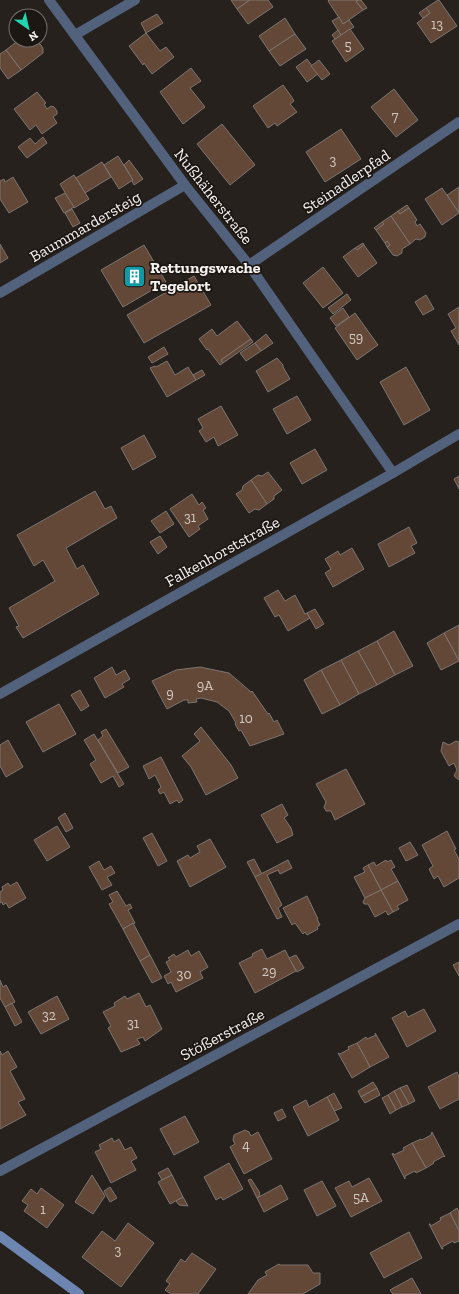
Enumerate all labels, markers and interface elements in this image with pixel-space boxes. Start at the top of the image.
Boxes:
north arrow [8,8,48,48]
house number: 13 [431,16,443,33]
text: N [26,28,40,44]
house number: 5 [344,37,352,54]
house number: 7 [392,108,399,125]
street label: Nußhäherstraße [170,145,257,248]
street label: Steinadlerpfad [299,145,394,218]
house number: 3 [330,152,337,169]
street label: Baummardersteig [26,187,144,266]
place label: Rettungswache Tegelort [150,258,261,295]
building icon: Rettungswache Tegelort [121,263,147,289]
house number: 59 [349,329,363,346]
house number: 31 [184,509,197,526]
street label: Falkenhorststraße [162,512,283,591]
house number: 9A [197,677,214,694]
house number: 9 [166,685,174,702]
house number: 10 [239,710,253,727]
house number: 29 [262,963,276,980]
house number: 30 [177,966,191,983]
street label: Stößerstraße [177,1004,268,1065]
house number: 32 [42,1007,56,1024]
house number: 31 [127,1015,140,1032]
house number: 4 [242,1137,250,1154]
house number: 5A [353,1189,370,1206]
house number: 1 [40,1201,46,1218]
house number: 3 [115,1242,122,1259]

